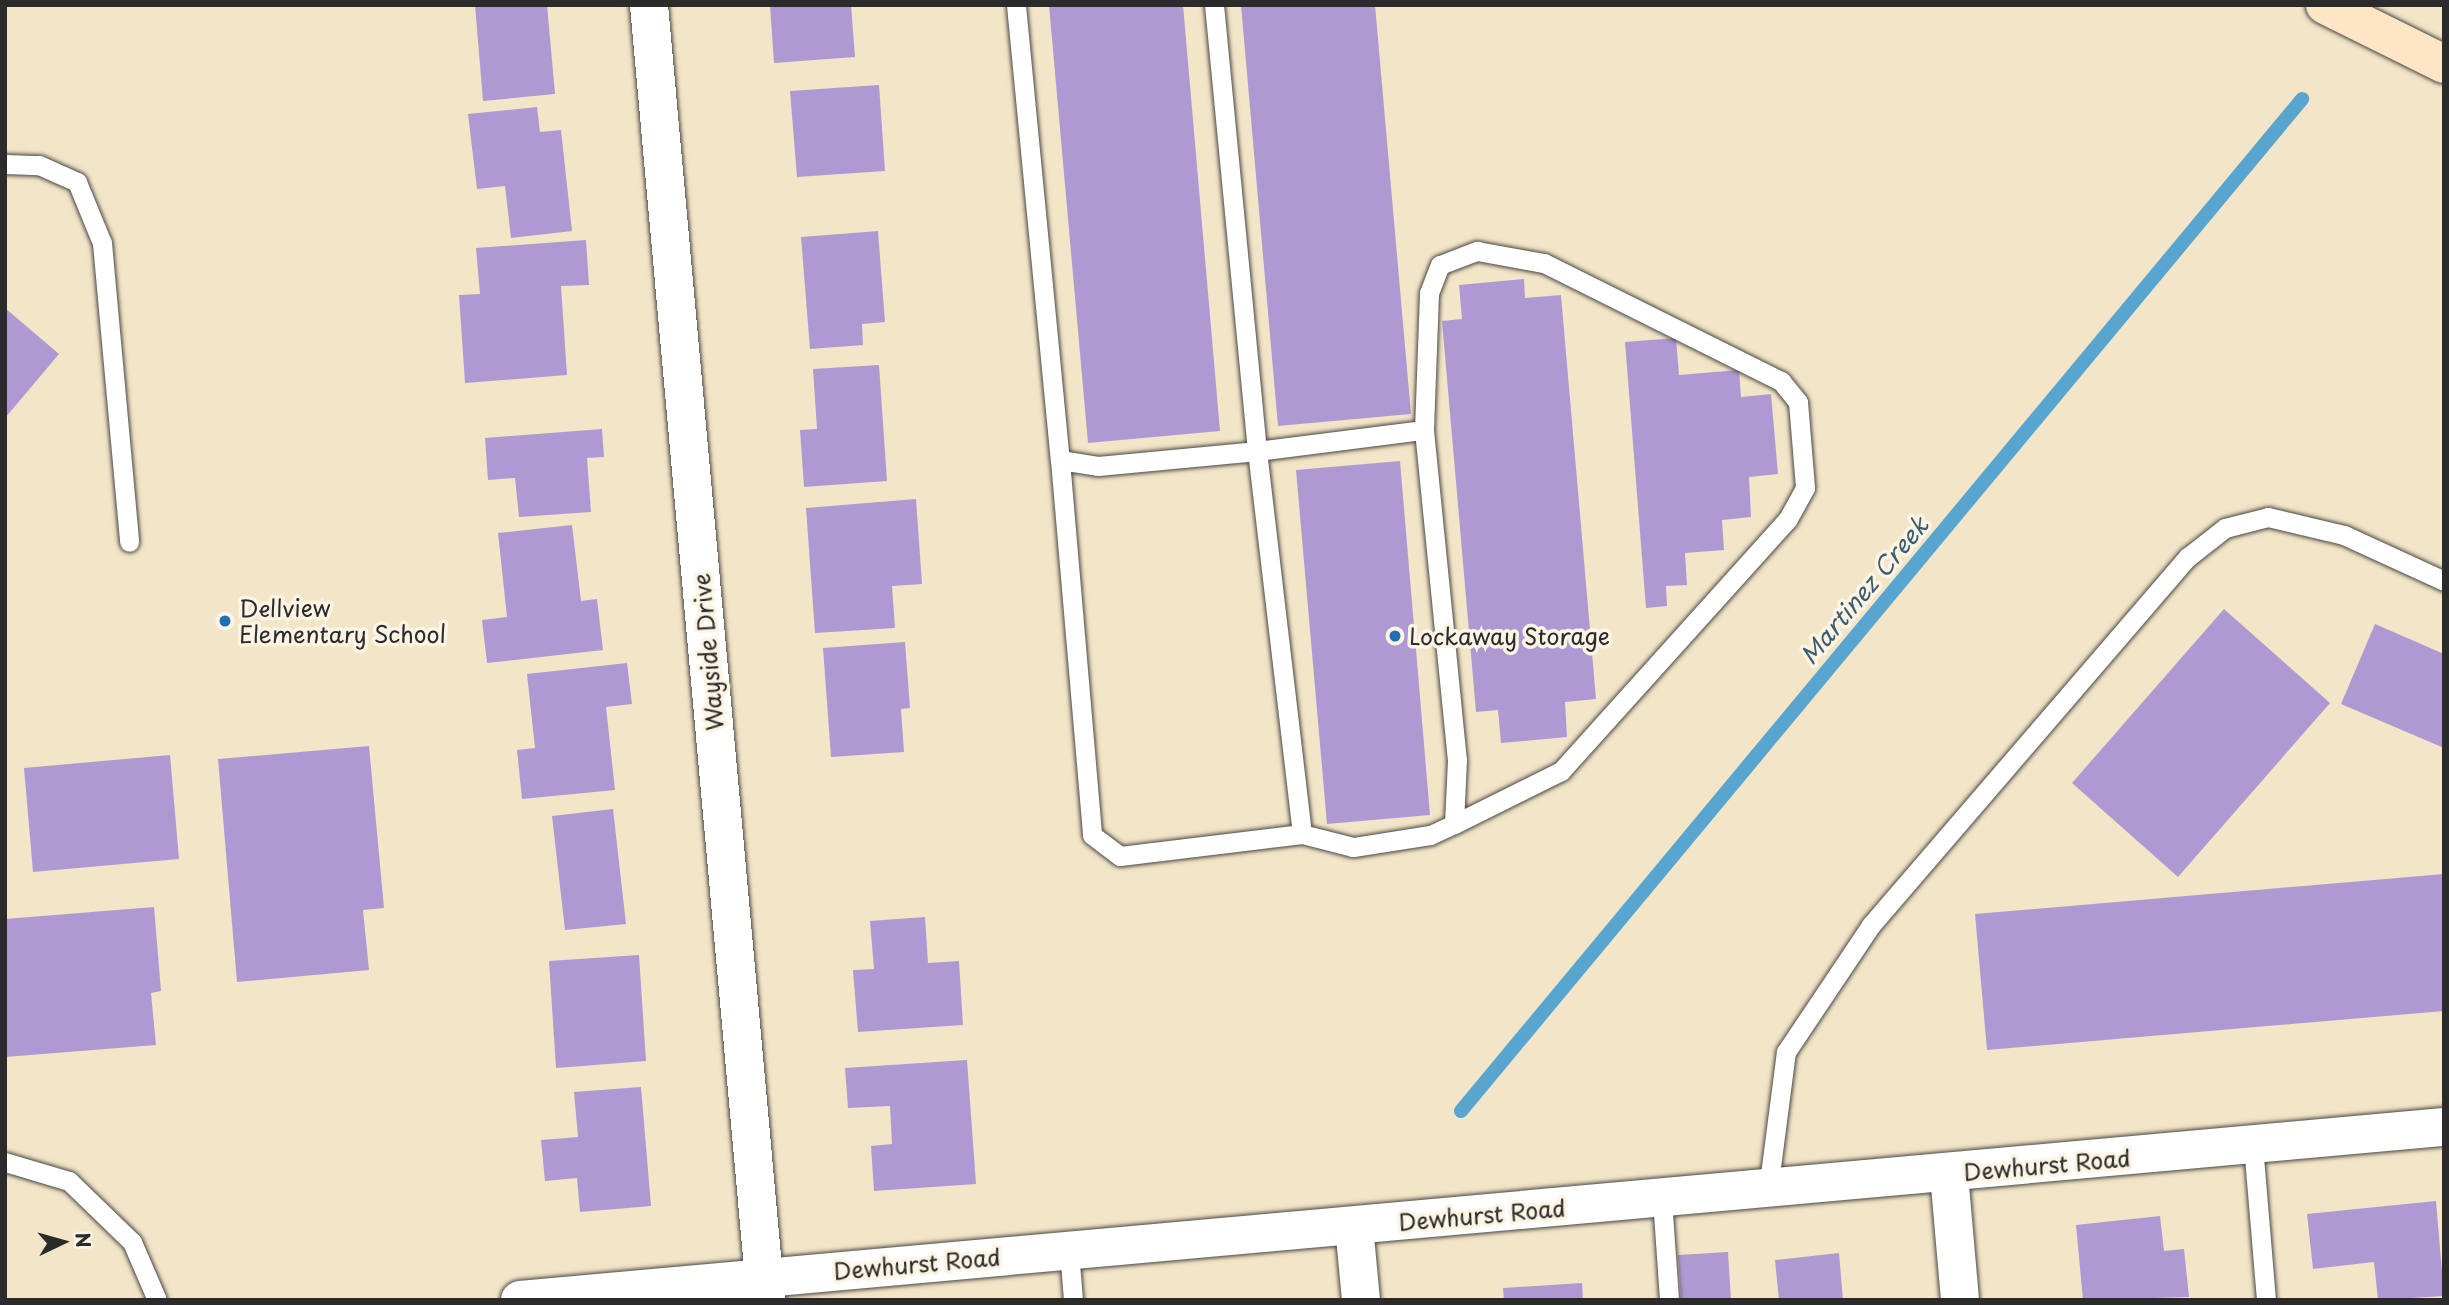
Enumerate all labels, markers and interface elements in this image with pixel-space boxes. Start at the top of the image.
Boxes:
water label: Martinez Creek [1794,511,1934,669]
street label: Wayside Drive [687,572,729,732]
place label: Dellview Elementary School [239,594,446,648]
marker: Dellview Elementary School [217,613,233,629]
place label: Lockaway Storage [1409,622,1610,650]
marker: Lockaway Storage [1387,628,1403,644]
street label: Dewhurst Road [1962,1144,2132,1186]
street label: Dewhurst Road [1397,1194,1567,1236]
north arrow [28,1207,98,1277]
text: N [69,1231,99,1249]
street label: Dewhurst Road [832,1243,1002,1285]

